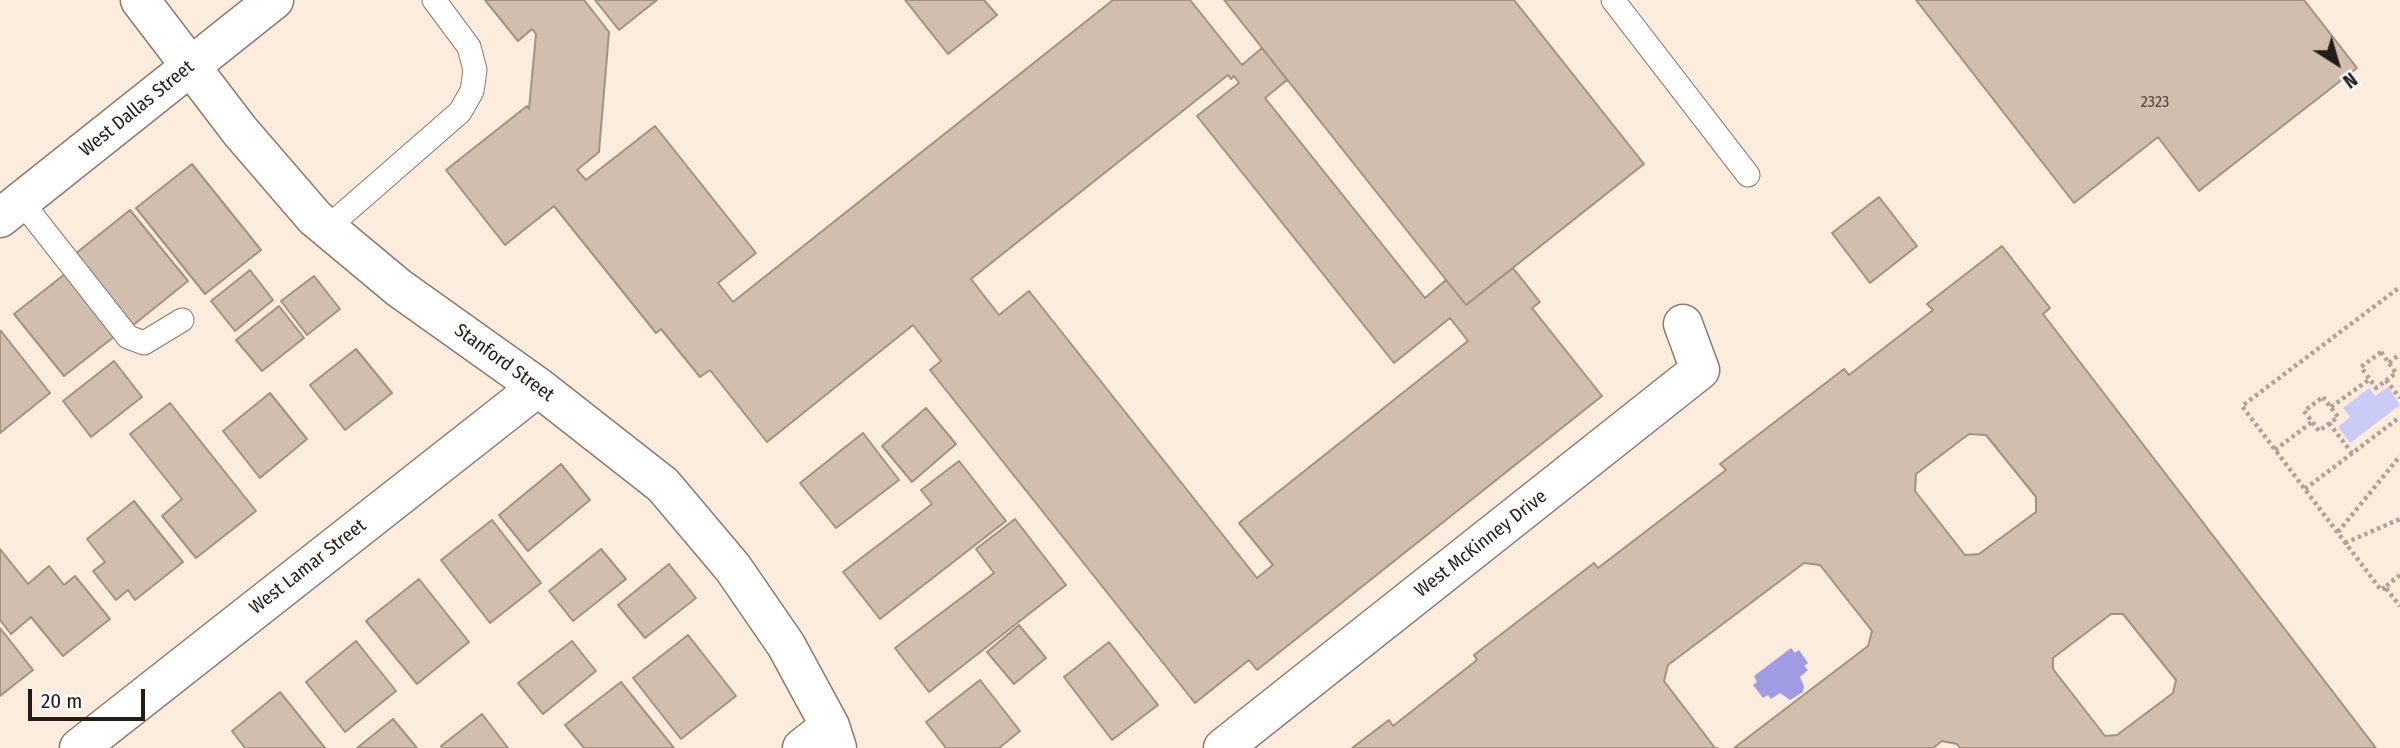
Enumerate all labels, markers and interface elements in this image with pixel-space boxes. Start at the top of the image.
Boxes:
north arrow [2302,28,2372,98]
street label: West Dallas Street [75,56,199,162]
text: N [2338,68,2361,93]
house number: 2323 [2141,93,2169,113]
street label: Stanford Street [450,319,558,407]
street label: West McKinney Drive [1410,485,1552,603]
street label: West Lamar Street [245,514,371,620]
scale bar [32,674,149,718]
text: 20 m [41,688,82,714]

